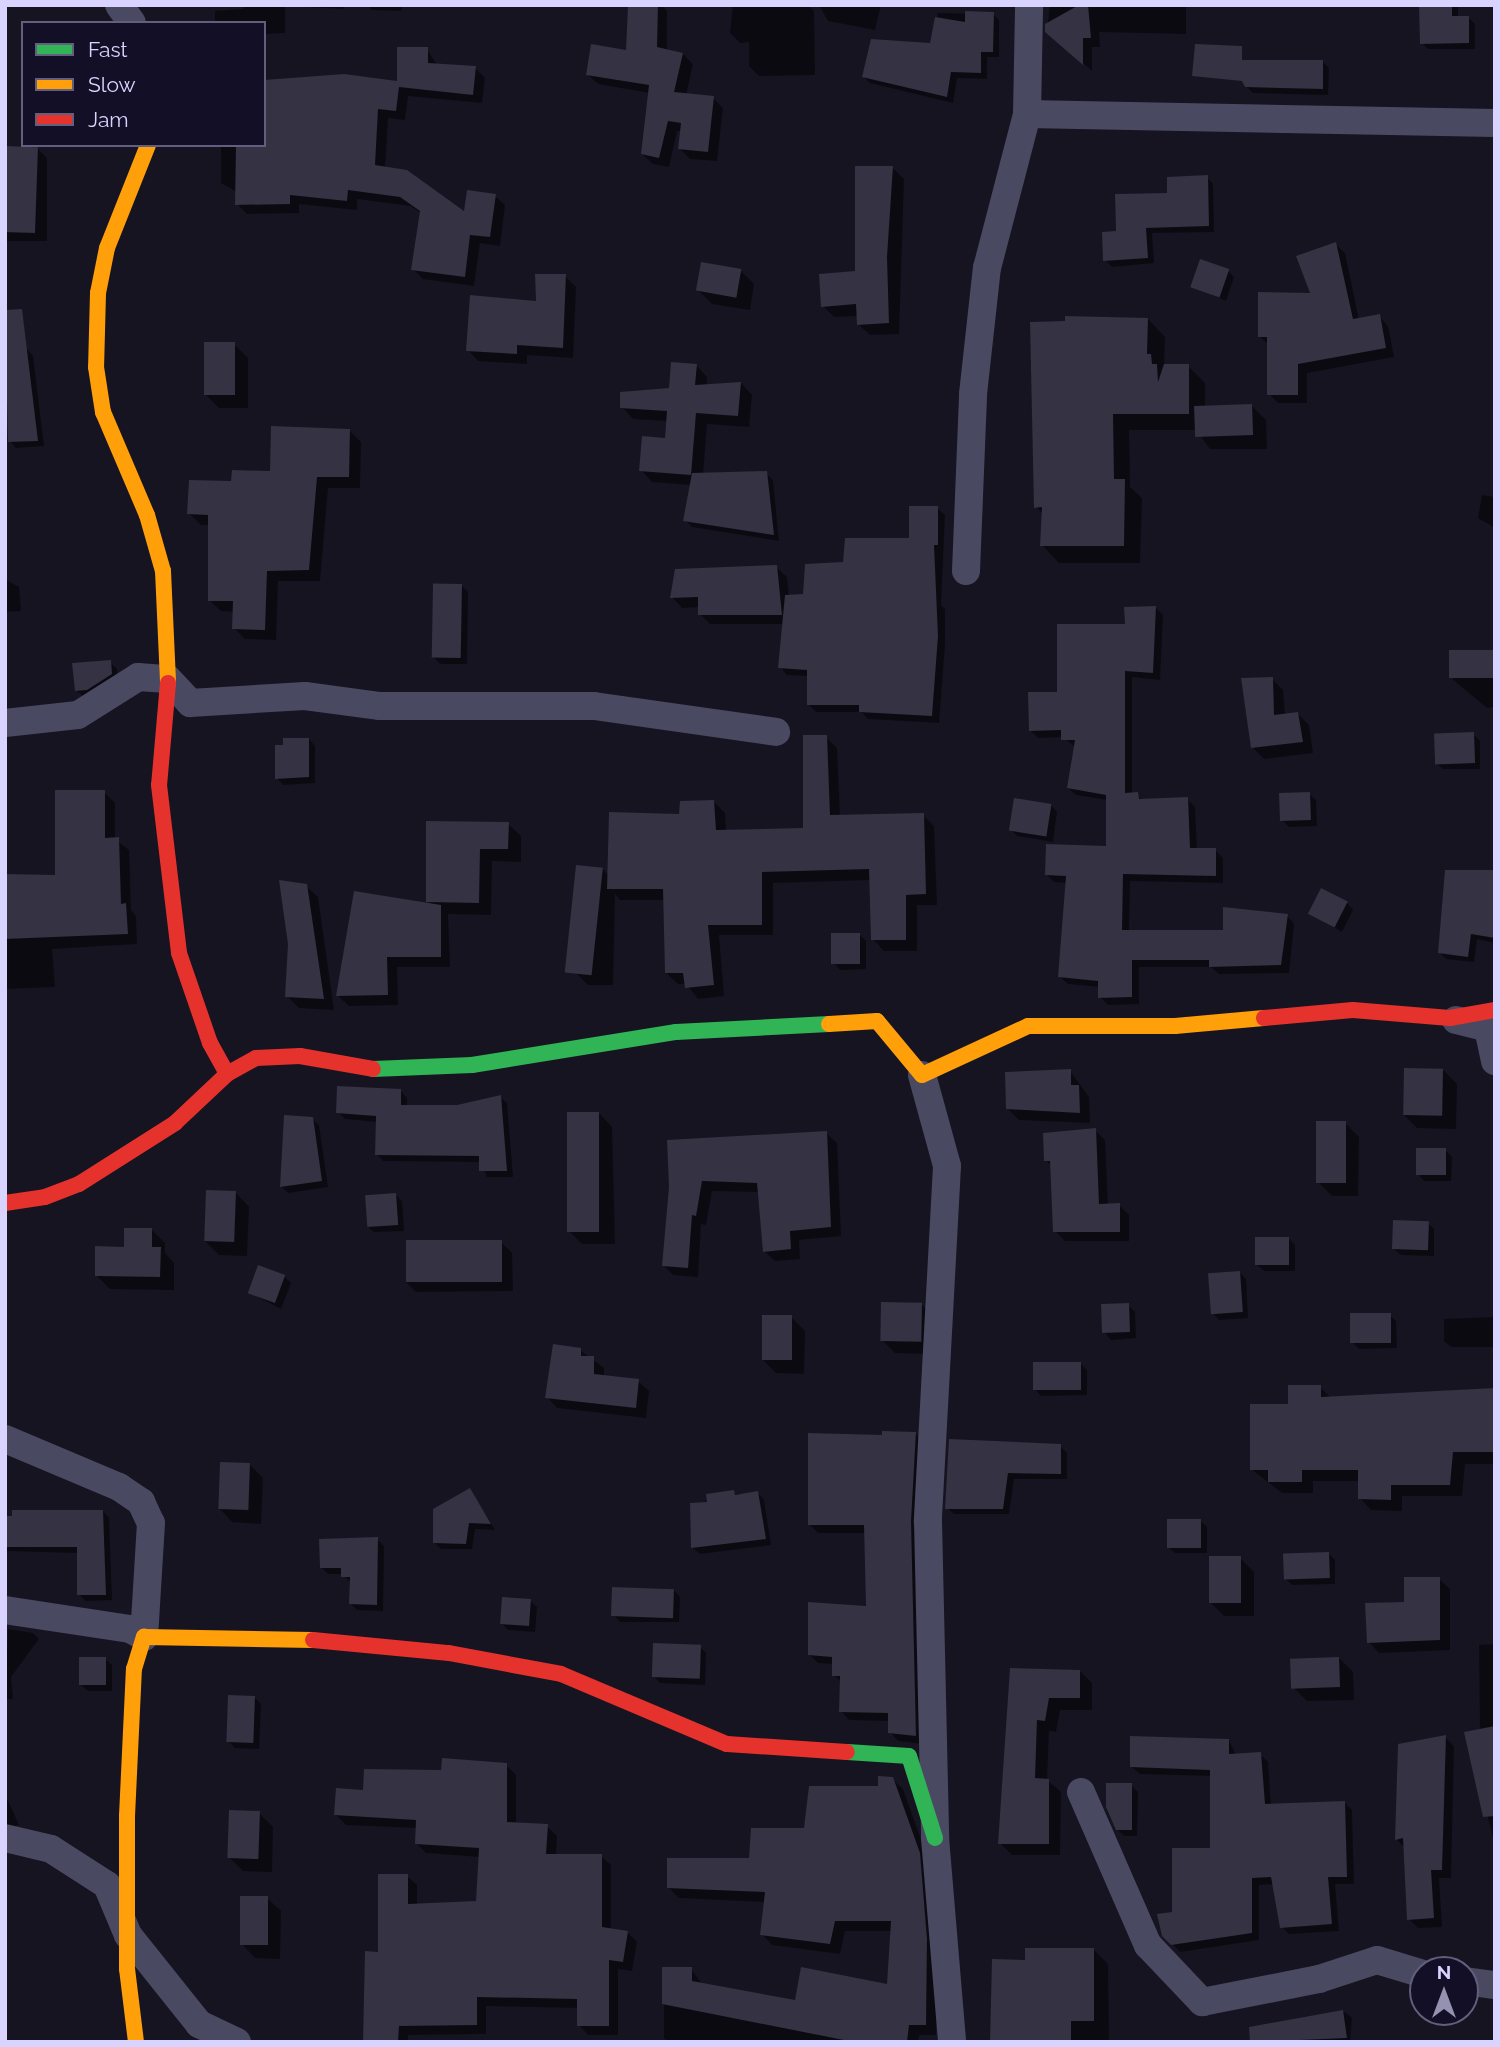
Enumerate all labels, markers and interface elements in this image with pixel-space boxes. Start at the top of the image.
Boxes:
legend [21,21,266,147]
text: Fast [88,37,128,62]
text: Slow [88,72,136,97]
text: Jam [88,107,129,132]
north arrow [1409,1956,1479,2026]
text: N [1437,1961,1451,1983]

